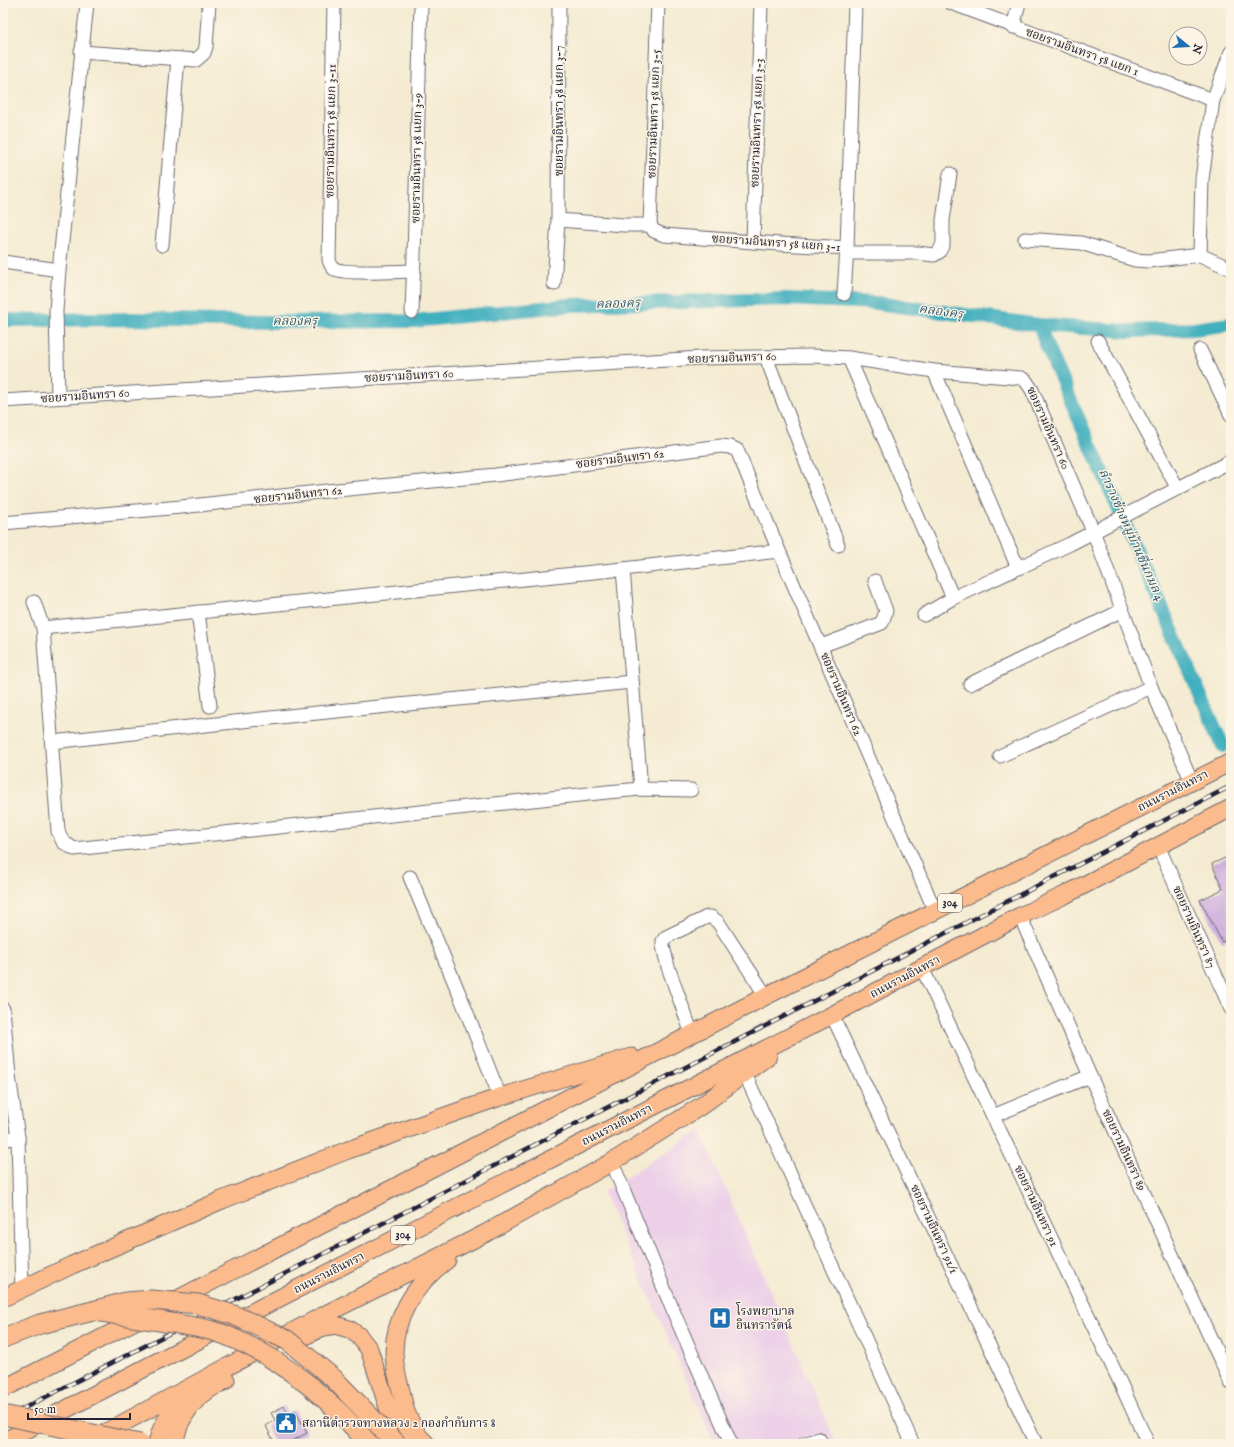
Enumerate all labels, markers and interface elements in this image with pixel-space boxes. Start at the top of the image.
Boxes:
street label: ซอยรามอินทรา 58 แยก 1 [1023,25,1141,79]
north arrow [1168,26,1208,66]
text: N [1188,41,1205,56]
street label: ซอยรามอินทรา 58 แยก 3-7 [552,46,567,176]
street label: ซอยรามอินทรา 58 แยก 3-5 [644,48,664,179]
street label: ซอยรามอินทรา 58 แยก 3-3 [747,58,767,188]
street label: ซอยรามอินทรา 58 แยก 3-11 [322,64,340,198]
street label: ซอยรามอินทรา 58 แยก 3-9 [408,93,426,223]
street label: ซอยรามอินทรา 58 แยก 3-1 [711,231,841,255]
water label: คลองครุ [595,295,642,313]
water label: คลองครุ [918,300,966,324]
water label: คลองครุ [273,313,319,330]
street label: ซอยรามอินทรา 60 [687,349,777,367]
street label: ซอยรามอินทรา 60 [364,366,454,386]
street label: ซอยรามอินทรา 60 [1023,384,1073,472]
street label: ซอยรามอินทรา 60 [40,385,130,407]
street label: ซอยรามอินทรา 62 [575,446,665,472]
water label: ลำรางข้างหมู่บ้านชื่นกมล 4 [1094,465,1170,604]
street label: ซอยรามอินทรา 62 [253,483,343,507]
street label: ซอยรามอินทรา 62 [817,650,865,738]
street label: ถนนรามอินทรา [1135,767,1211,815]
street label: ซอยรามอินทรา 87 [1169,883,1219,971]
road number: 304 [938,894,962,912]
street label: ถนนรามอินทรา [867,952,943,1002]
street label: ถนนรามอินทรา [579,1101,655,1149]
street label: ซอยรามอินทรา 89 [1099,1107,1149,1193]
street label: ซอยรามอินทรา 91 [1011,1163,1061,1249]
street label: ซอยรามอินทรา 91/1 [907,1182,961,1276]
road number: 304 [391,1226,415,1244]
street label: ถนนรามอินทรา [291,1249,367,1297]
place label: โรงพยาบาล อินทรารัตน์ [735,1302,795,1333]
hospital icon: โรงพยาบาล อินทรารัตน์ [707,1305,733,1331]
scale bar [28,1395,130,1421]
text: 50 m [34,1402,56,1417]
public building icon: สถานีตำรวจทางหลวง 2 กองกำกับการ 8 [273,1410,299,1436]
place label: สถานีตำรวจทางหลวง 2 กองกำกับการ 8 [302,1416,496,1431]

